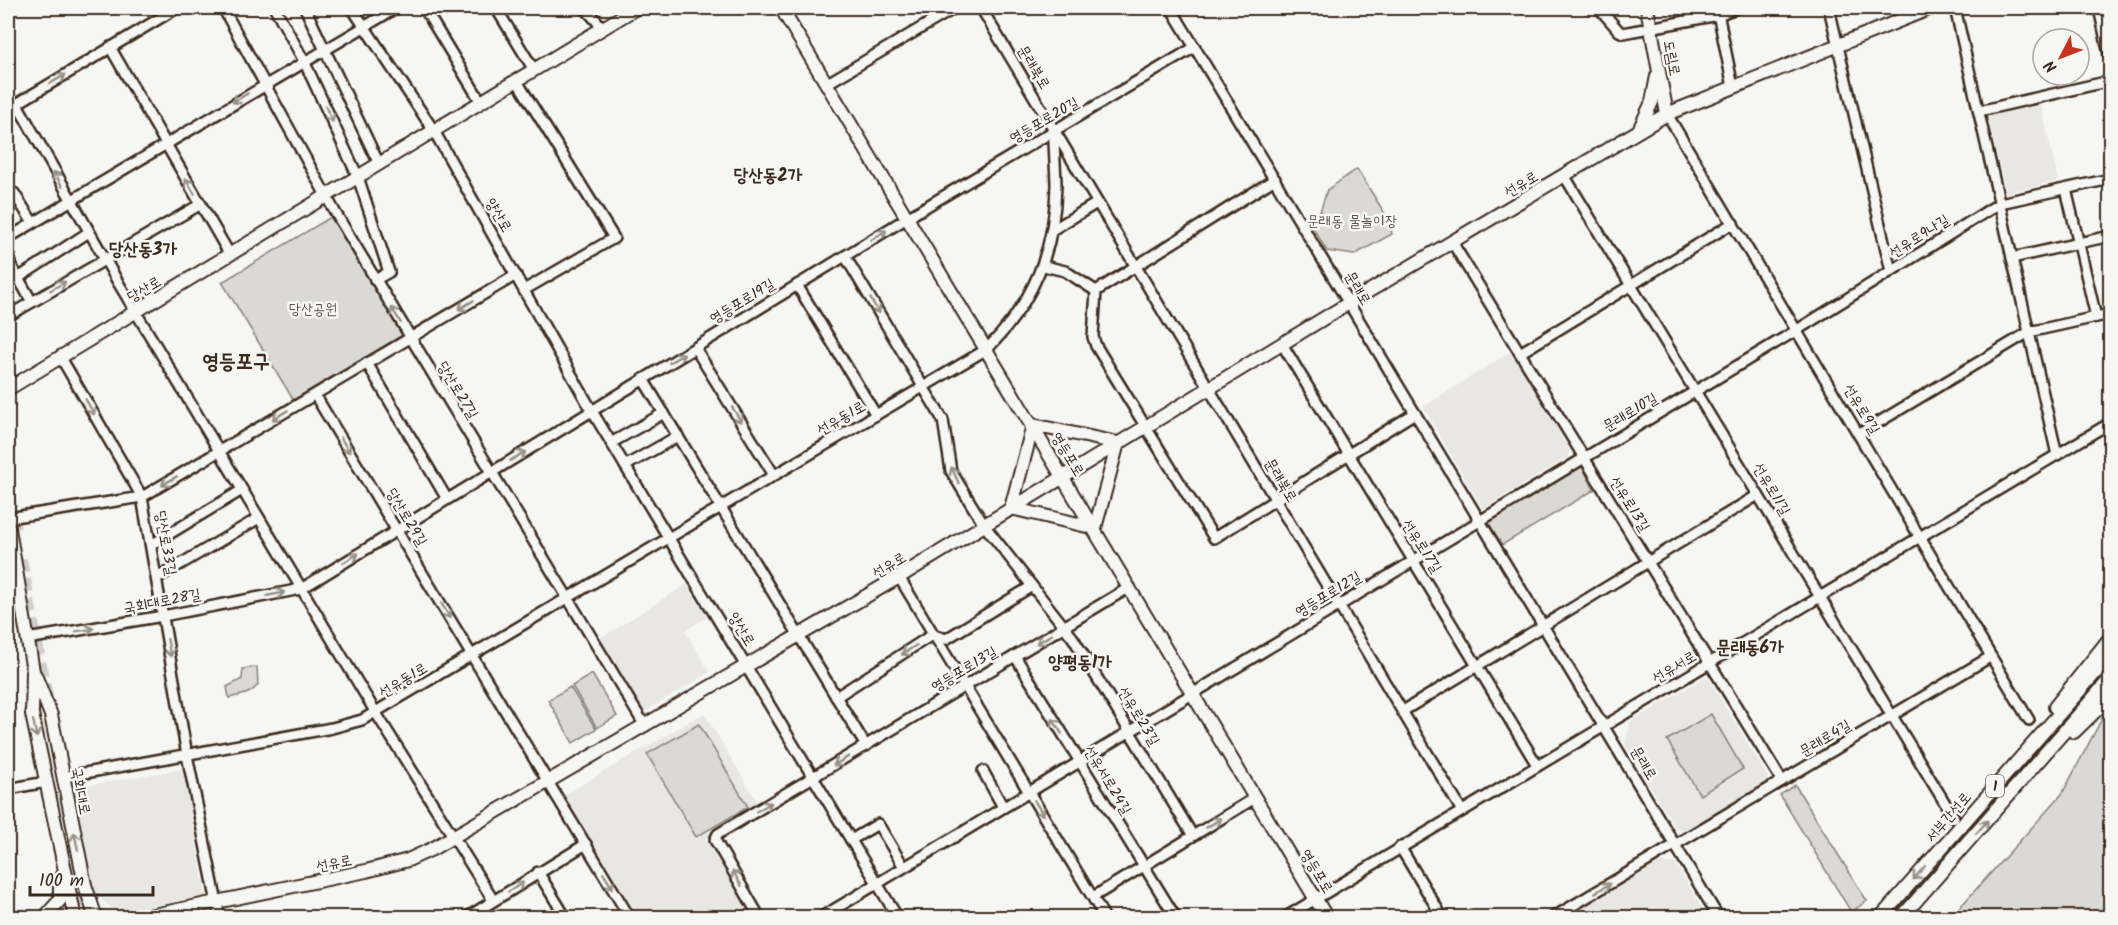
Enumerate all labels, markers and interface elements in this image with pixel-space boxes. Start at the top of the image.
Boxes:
north arrow [2031,27,2091,87]
street label: 도림로 [1656,38,1686,78]
street label: 문래북로 [1010,41,1056,94]
text: N [2038,54,2064,78]
one-way arrow [49,73,66,85]
street label: 영등포로20길 [1005,91,1084,150]
one-way arrow [232,93,249,105]
one-way arrow [323,105,335,123]
district label: 당산동2가 [734,162,803,191]
street label: 선유로 [1500,165,1543,204]
one-way arrow [52,170,64,187]
one-way arrow [184,177,196,194]
street label: 양산로 [479,194,518,237]
street label: 선유로9나길 [1884,209,1955,265]
park label: 문래동 물놀이장 [1307,210,1397,234]
one-way arrow [870,228,887,240]
district label: 당산동3가 [109,236,177,265]
street label: 문래로 [1338,267,1377,310]
street label: 당산로 [123,270,166,309]
street label: 영등포로19길 [705,273,780,331]
one-way arrow [49,280,66,292]
one-way arrow [870,297,882,314]
park label: 당산공원 [289,298,337,322]
one-way arrow [458,299,475,311]
one-way arrow [389,307,401,324]
district label: 영등포구 [202,346,270,379]
one-way arrow [668,352,685,364]
street label: 당산로27길 [430,357,484,424]
street label: 선유로9길 [1837,380,1886,440]
street label: 문래로10길 [1598,387,1663,439]
street label: 선유동1로 [813,395,870,443]
one-way arrow [84,398,96,415]
one-way arrow [731,406,743,423]
one-way arrow [272,410,289,422]
street label: 영등포로 [1044,428,1090,481]
one-way arrow [339,436,351,453]
one-way arrow [509,450,526,462]
street label: 문래북로 [1257,454,1303,507]
street label: 선유로11길 [1746,459,1796,520]
one-way arrow [949,466,960,484]
street label: 선유로13길 [1603,472,1656,537]
one-way arrow [161,476,178,488]
street label: 당산로29길 [379,484,433,551]
street label: 당산로33길 [148,509,183,577]
street label: 선유로17길 [1395,515,1448,578]
street label: 선유로 [868,546,911,585]
one-way arrow [342,552,359,564]
street label: 영등포로12길 [1291,566,1366,624]
street label: 국회대로28길 [122,583,203,621]
one-way arrow [266,588,286,599]
one-way arrow [441,602,453,619]
street label: 양산로 [722,608,761,651]
one-way arrow [74,624,94,635]
one-way arrow [1036,633,1053,645]
district label: 문래동6가 [1716,634,1784,663]
one-way arrow [163,638,174,658]
street label: 영등포로13길 [927,641,1002,699]
one-way arrow [901,644,918,656]
street label: 선유서로 [1648,645,1701,691]
district label: 양평동1가 [1048,649,1112,678]
street label: 선유동1로 [375,657,432,705]
street label: 선유로23길 [1111,682,1165,751]
street label: 문래로4길 [1795,714,1856,764]
one-way arrow [1051,718,1063,735]
one-way arrow [30,719,41,738]
street label: 선유서로24길 [1077,741,1137,820]
street label: 문래로 [1624,742,1663,785]
one-way arrow [833,756,850,768]
street label: 국회대로 [64,765,96,817]
road number: 1 [1986,775,2004,797]
street label: 서부간선로 [1920,787,1978,848]
one-way arrow [1033,799,1045,816]
one-way arrow [755,801,772,813]
one-way arrow [1205,817,1222,829]
one-way arrow [1975,820,1989,835]
one-way arrow [70,832,81,851]
street label: 영등포로 [1293,845,1339,898]
street label: 선유로 [314,849,354,879]
scale bar [30,859,153,897]
one-way arrow [1912,865,1926,880]
text: 100 m [39,867,84,896]
one-way arrow [731,870,743,887]
one-way arrow [602,872,614,889]
one-way arrow [507,880,524,893]
one-way arrow [1594,881,1611,893]

